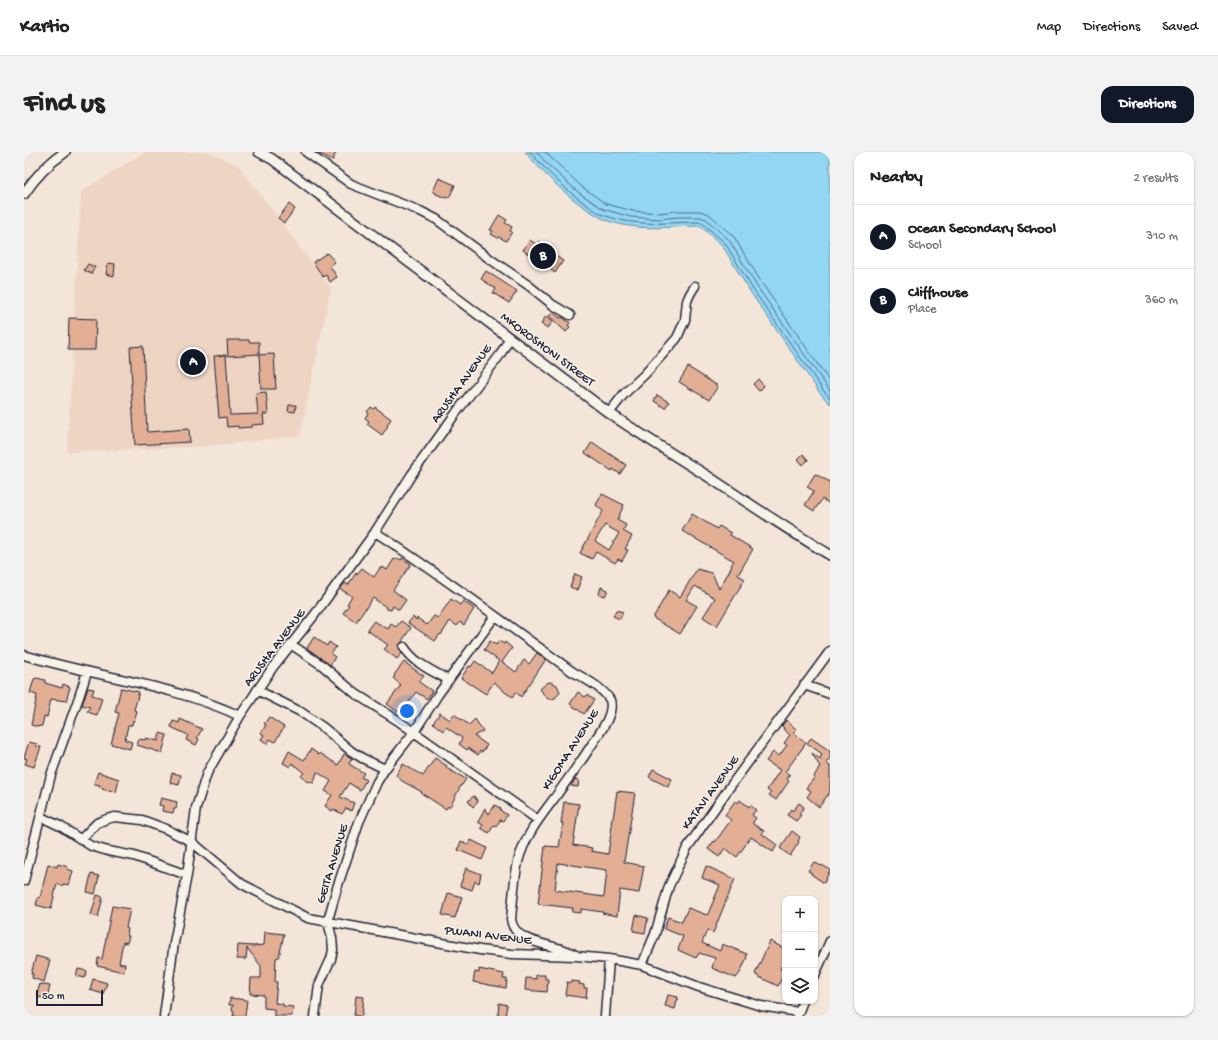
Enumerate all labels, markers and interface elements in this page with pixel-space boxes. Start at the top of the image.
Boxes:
text: Kartio [20,16,69,39]
text: Map [1037,19,1061,36]
text: Directions [1083,19,1140,36]
text: Saved [1162,19,1198,36]
button: Directions [1101,86,1194,123]
text: Find us [24,88,104,121]
text: Nearby [870,168,923,188]
text: 2 results [1133,171,1178,186]
text: Ocean Secondary School [908,220,1056,238]
text: A [879,229,887,244]
text: 310 m [1146,229,1178,244]
text: School [908,238,942,253]
pin: B [530,241,556,271]
text: Cliffhouse [908,284,968,302]
text: B [880,293,886,308]
text: 360 m [1145,293,1178,308]
text: Place [908,302,936,317]
street label: MKOROSHONI STREET [497,310,598,391]
street label: ARUSHA AVENUE [429,341,496,426]
pin: A [180,347,206,377]
street label: ARUSHA AVENUE [241,606,310,690]
your location [397,701,417,721]
street label: KIGOMA AVENUE [539,706,603,793]
street label: KATAVI AVENUE [679,752,743,833]
street label: GEITA AVENUE [314,822,352,906]
map controls [782,896,818,1004]
button: + [782,896,818,932]
street label: PWANI AVENUE [443,923,533,949]
button: − [782,932,818,968]
button: layers [782,968,818,1004]
scale bar [36,988,103,1007]
text: 50 m [42,991,64,1003]

